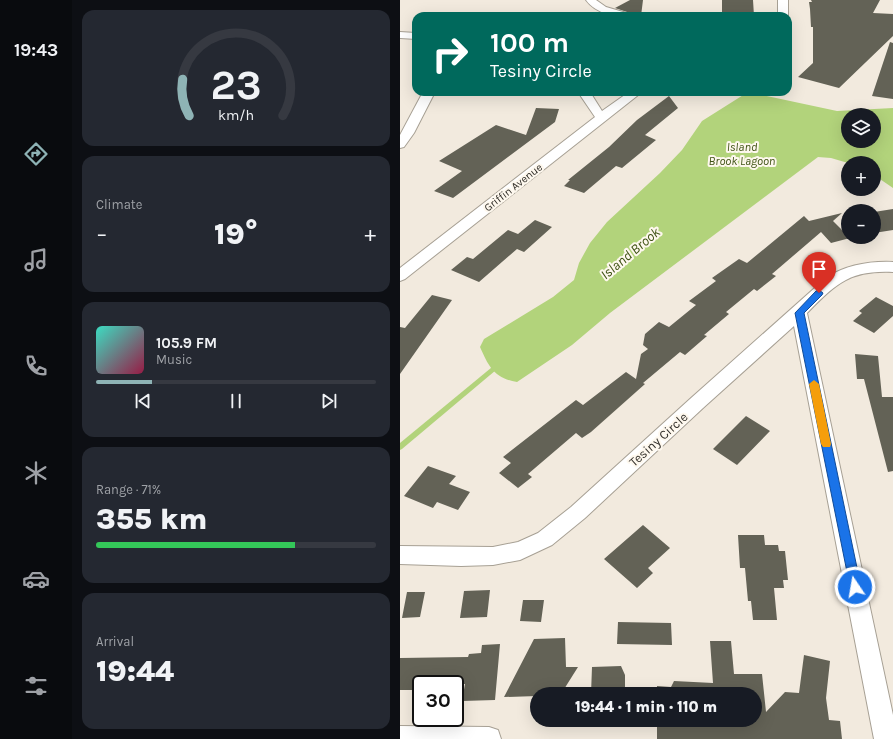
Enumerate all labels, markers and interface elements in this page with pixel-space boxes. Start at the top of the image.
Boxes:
text: 100 m [490,26,569,59]
icon: right [424,28,476,80]
text: 19:43 [14,39,58,61]
text: Tesiny Circle [490,60,592,82]
text: 23 [210,61,262,109]
text: km/h [218,106,254,123]
map controls [841,108,881,244]
button: layers [841,108,881,148]
icon: directions [22,140,50,168]
water label: Island Brook Lagoon [709,140,775,168]
button: + [841,156,881,196]
street label: Griffin Avenue [481,160,545,214]
text: Climate [96,197,142,212]
button: − [841,204,881,244]
text: 19° [214,216,258,252]
text: − [96,221,108,247]
text: + [364,221,376,247]
water label: Island Brook [597,223,664,283]
icon: music [22,246,50,274]
pin [802,252,836,293]
icon: arrive [808,258,830,280]
text: 105.9 FM [156,334,217,352]
icon: phone [22,352,50,380]
text: Music [156,352,192,367]
icon: previous [132,390,154,412]
icon: pause [225,390,247,412]
icon: next [318,390,340,412]
street label: Tesiny Circle [626,409,691,470]
icon: climate [22,459,50,487]
text: Range · 71% [96,482,161,497]
text: 355 km [96,501,207,537]
icon: car [22,565,50,593]
position arrow [834,566,876,608]
text: Arrival [96,634,134,649]
text: 19:44 [96,653,174,689]
icon: filters [22,672,50,700]
speed limit sign: 30 [412,675,464,727]
text: 19:44 · 1 min · 110 m [575,698,717,716]

